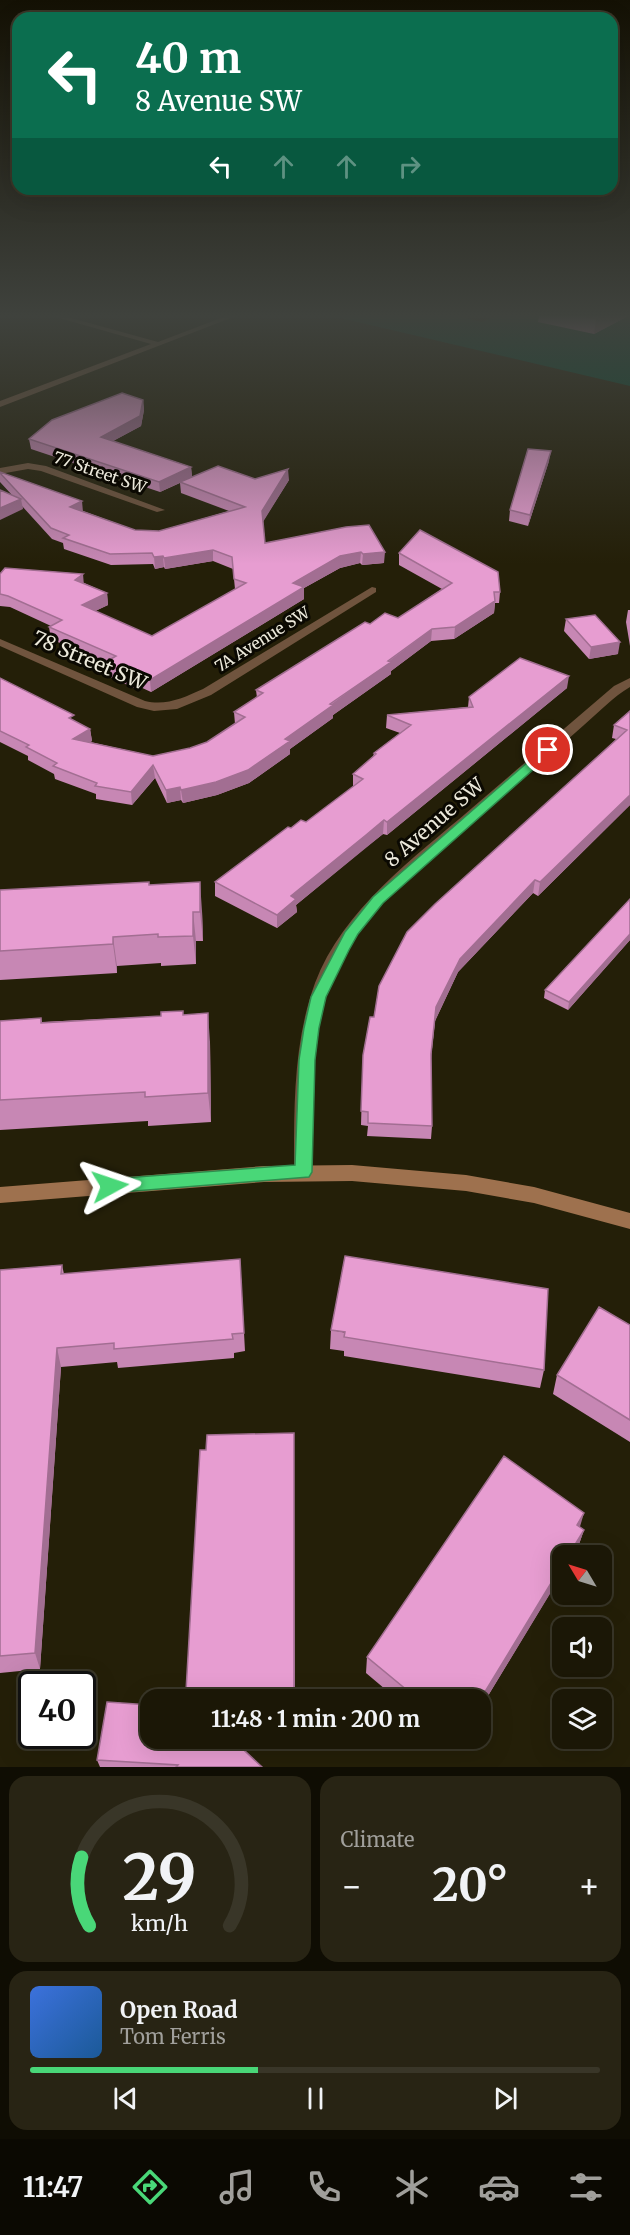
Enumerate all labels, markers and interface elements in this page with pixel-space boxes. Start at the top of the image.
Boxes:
text: 40 m [135,32,241,84]
icon: left [36,36,114,114]
text: 8 Avenue SW [135,84,302,118]
icon: left [204,150,237,183]
icon: ahead [267,150,300,183]
icon: ahead [330,150,363,183]
icon: right [393,150,426,183]
street label: 77 Street SW [51,447,150,498]
street label: 7A Avenue SW [211,601,314,676]
street label: 78 Street SW [29,625,152,696]
pin [522,724,573,775]
icon: arrive [531,733,564,766]
street label: 8 Avenue SW [379,771,490,872]
position arrow [78,1154,142,1218]
north arrow [552,1545,612,1605]
map controls [552,1545,612,1749]
button: sound [552,1617,612,1677]
speed limit sign: 40 [18,1671,96,1749]
button: layers [552,1689,612,1749]
text: 11:48 · 1 min · 200 m [211,1705,420,1733]
text: Climate [341,1827,415,1852]
text: 29 [123,1839,197,1917]
text: 20° [432,1857,508,1913]
text: − [341,1866,363,1907]
text: + [578,1866,600,1907]
text: km/h [131,1910,188,1937]
text: Open Road [120,1996,238,2024]
text: Tom Ferris [120,2024,226,2049]
icon: previous [109,2082,142,2115]
icon: pause [299,2082,332,2115]
icon: next [489,2082,522,2115]
icon: directions [129,2166,171,2208]
icon: music [216,2166,258,2208]
icon: phone [303,2166,345,2208]
icon: climate [391,2166,433,2208]
icon: car [478,2166,520,2208]
icon: filters [565,2166,607,2208]
text: 11:47 [23,2170,83,2204]

